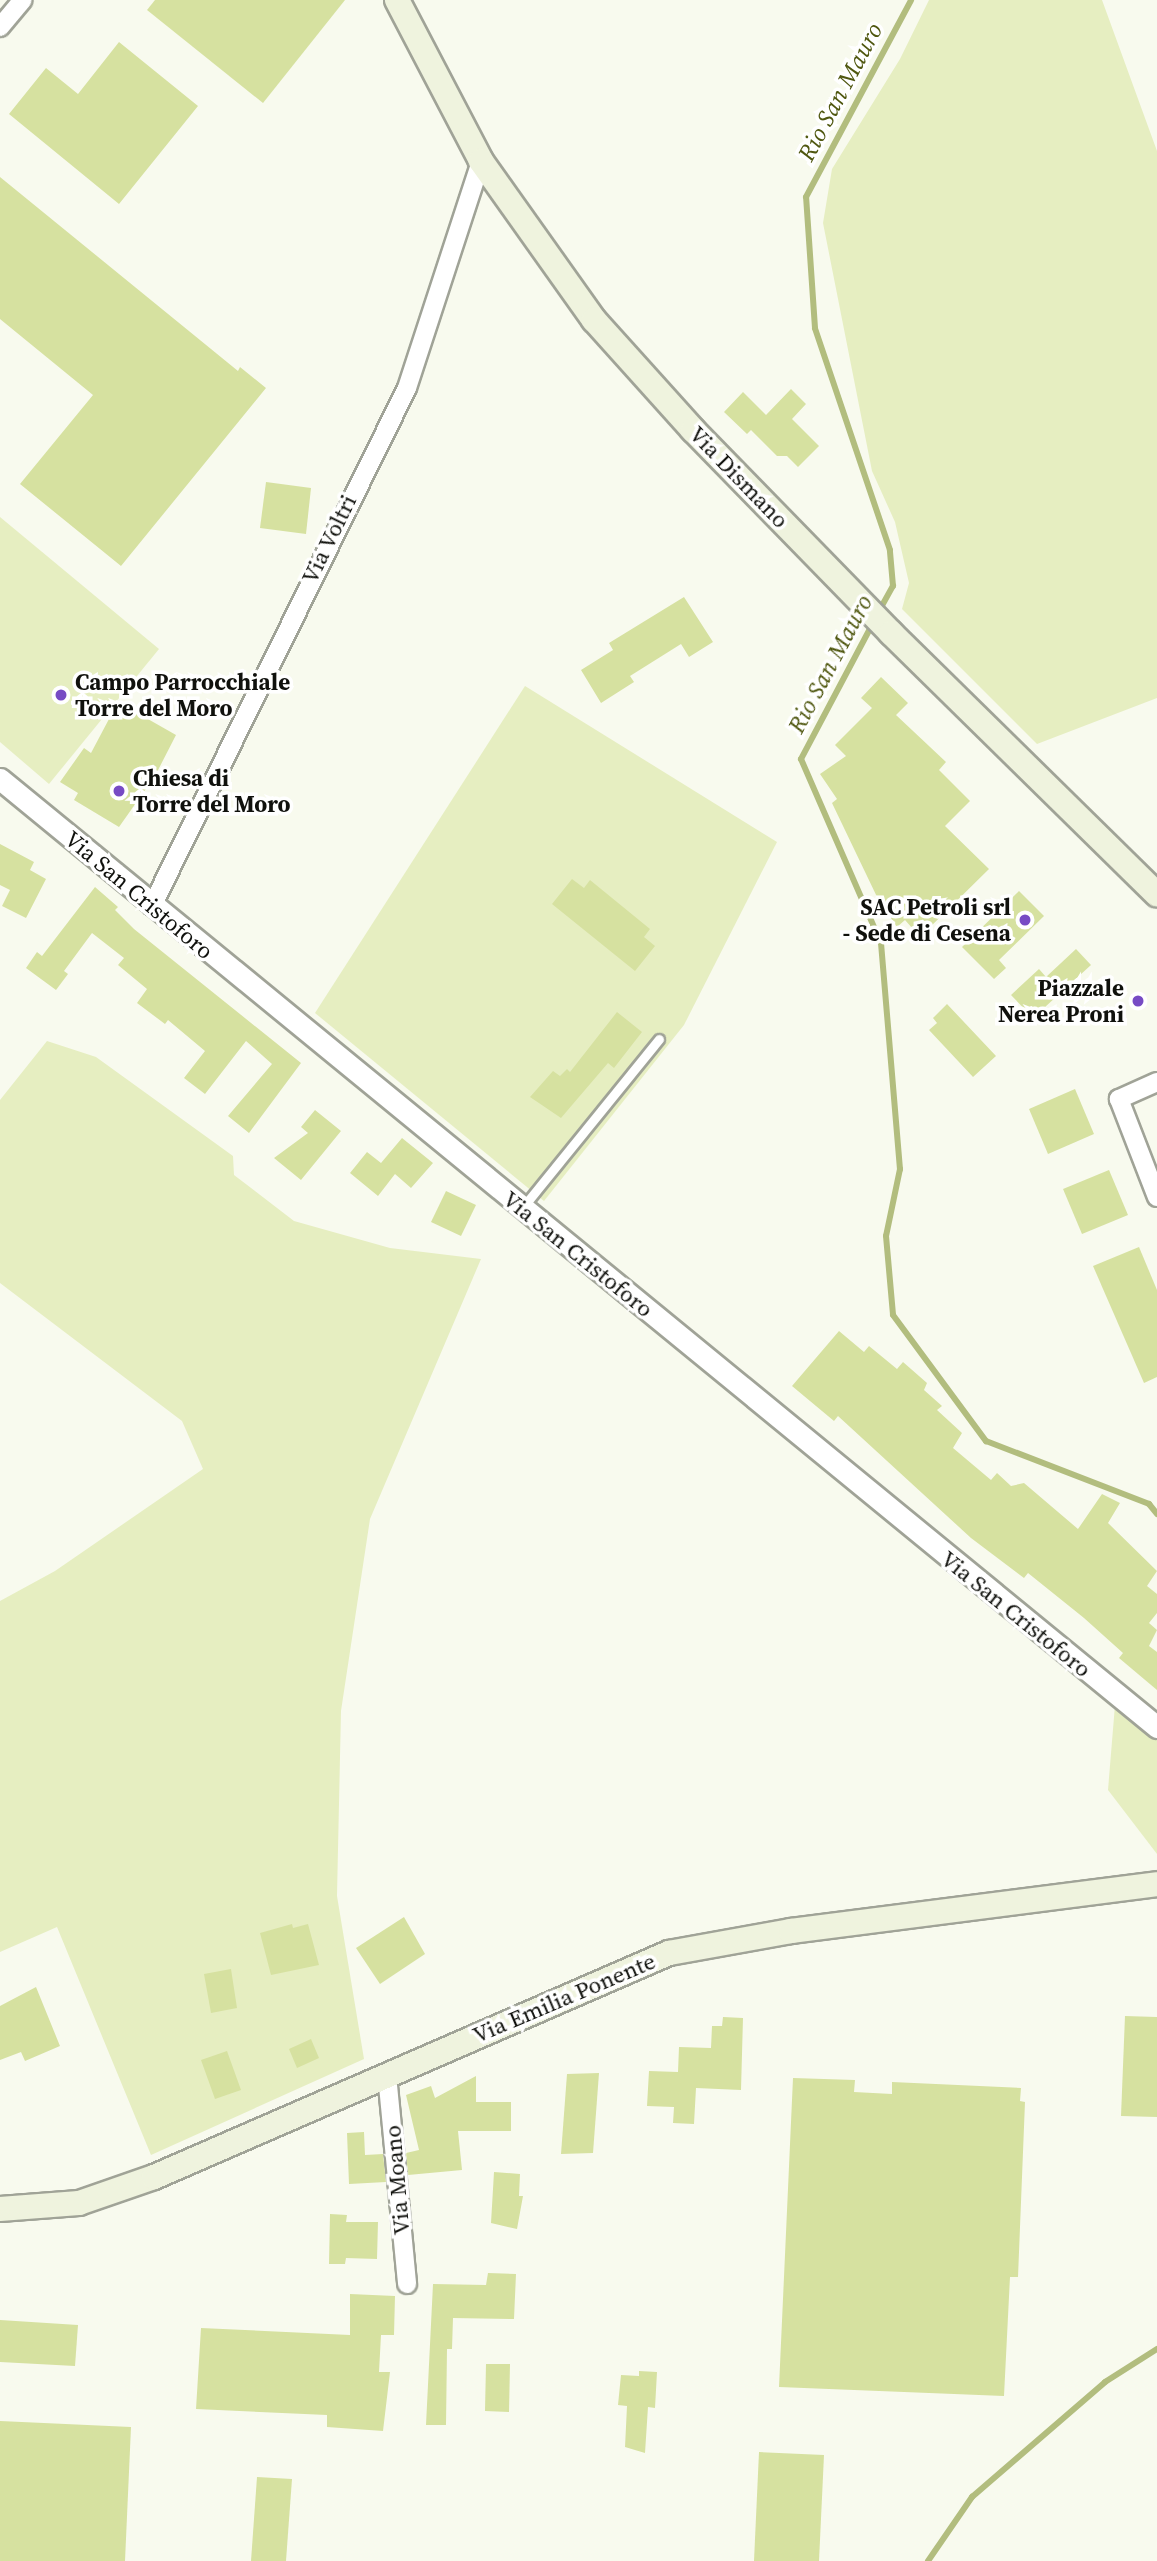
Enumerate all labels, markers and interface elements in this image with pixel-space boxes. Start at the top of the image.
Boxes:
water label: Rio San Mauro [792,18,888,166]
street label: Via Dismano [684,420,794,534]
street label: Via Voltri [296,490,362,588]
water label: Rio San Mauro [782,590,878,738]
place label: Campo Parrocchiale Torre del Moro [75,668,290,722]
marker: Campo Parrocchiale Torre del Moro [53,687,69,703]
place label: Chiesa di Torre del Moro [133,764,291,818]
marker: Chiesa di Torre del Moro [111,783,127,799]
street label: Via San Cristoforo [59,825,219,965]
place label: SAC Petroli srl - Sede di Cesena [842,893,1011,947]
marker: SAC Petroli srl - Sede di Cesena [1017,912,1033,928]
place label: Piazzale Nerea Proni [998,974,1124,1028]
marker: Piazzale Nerea Proni [1130,993,1146,1009]
street label: Via San Cristoforo [497,1185,659,1323]
street label: Via San Cristoforo [935,1545,1097,1683]
street label: Via Emilia Ponente [469,1947,659,2049]
street label: Via Moano [378,2124,416,2236]

